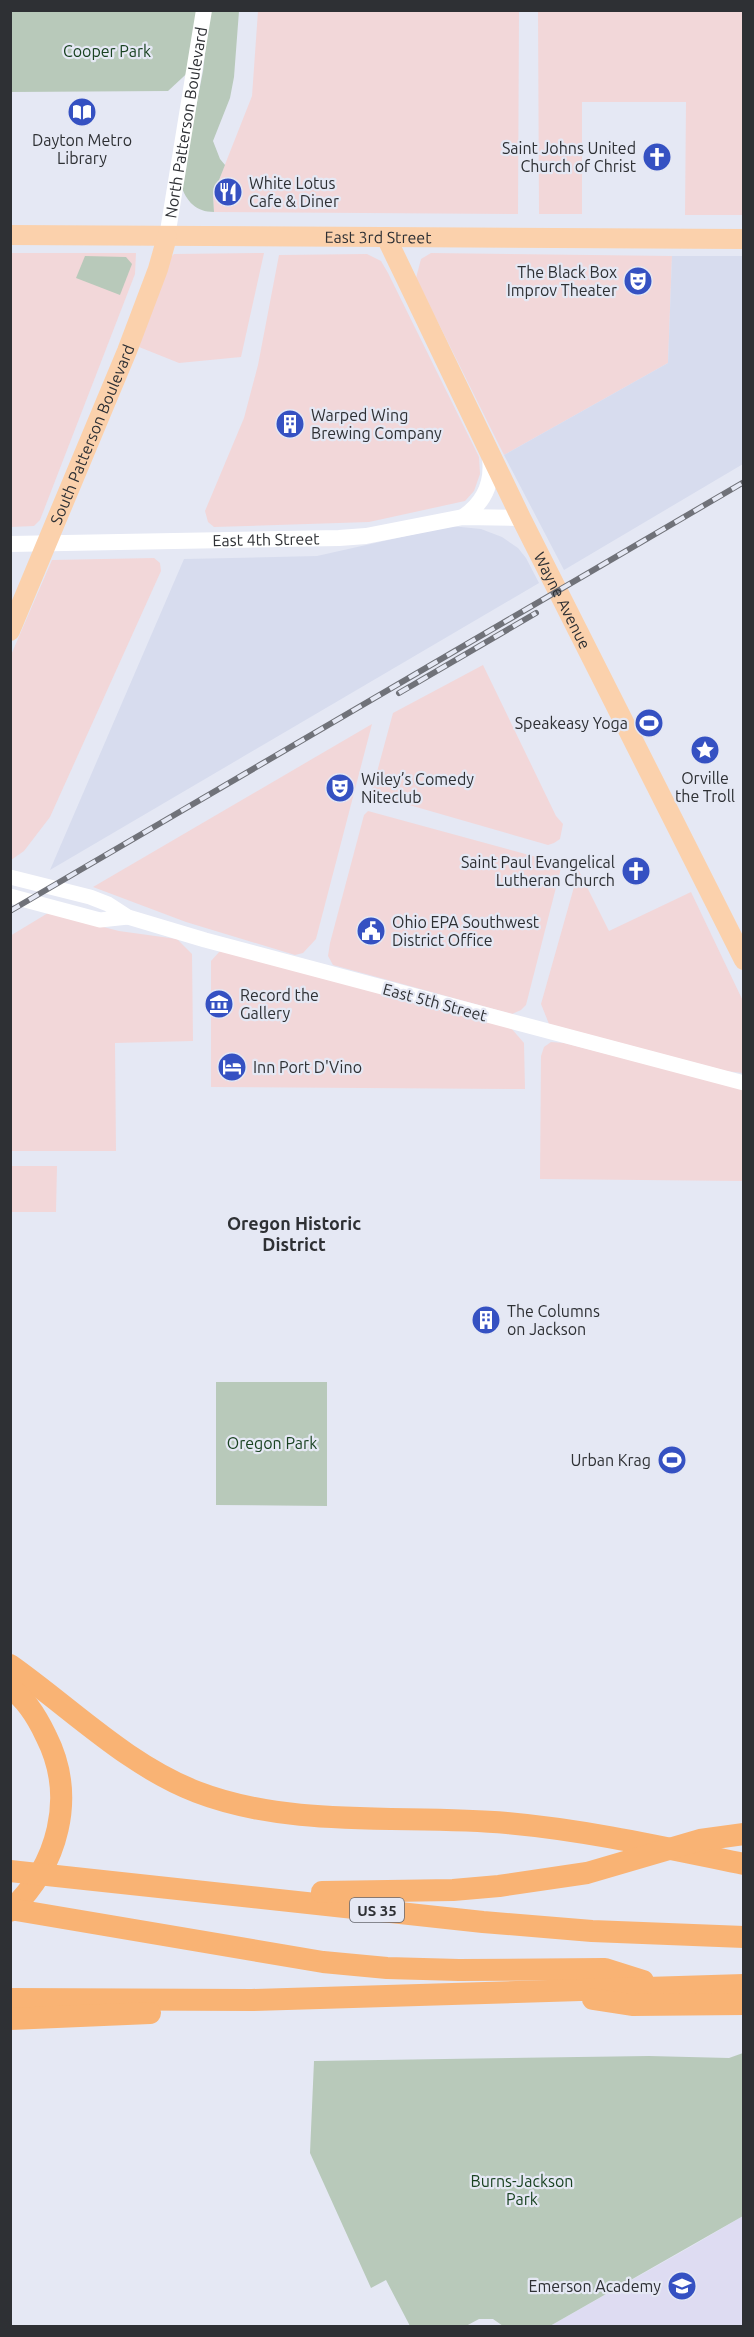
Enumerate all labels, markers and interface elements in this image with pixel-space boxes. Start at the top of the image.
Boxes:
street label: North Patterson Boulevard [161,26,210,219]
park label: Cooper Park [63,42,151,60]
library icon: Dayton Metro Library [66,96,98,128]
place label: Dayton Metro Library [32,131,132,167]
place label: Saint Johns United Church of Christ [502,139,637,175]
church icon: Saint Johns United Church of Christ [641,141,673,173]
place label: White Lotus Cafe & Diner [249,174,339,210]
restaurant icon: White Lotus Cafe & Diner [212,176,244,208]
street label: East 3rd Street [324,228,432,246]
place label: The Black Box Improv Theater [507,263,617,299]
theatre icon: The Black Box Improv Theater [622,265,654,297]
street label: South Patterson Boulevard [47,342,138,527]
place label: Warped Wing Brewing Company [311,406,442,442]
building icon: Warped Wing Brewing Company [274,408,306,440]
street label: East 4th Street [212,529,320,549]
street label: Wayne Avenue [531,549,594,652]
sports icon: Speakeasy Yoga [633,707,665,739]
place label: Speakeasy Yoga [515,714,628,732]
place icon: Orville the Troll [689,734,721,766]
place label: Orville the Troll [675,769,735,805]
place label: Wiley’s Comedy Niteclub [361,770,474,806]
theatre icon: Wiley’s Comedy Niteclub [324,772,356,804]
place label: Saint Paul Evangelical Lutheran Church [461,853,615,889]
church icon: Saint Paul Evangelical Lutheran Church [620,855,652,887]
place label: Ohio EPA Southwest District Office [392,913,540,949]
public building icon: Ohio EPA Southwest District Office [355,915,387,947]
street label: East 5th Street [381,979,490,1025]
place label: Record the Gallery [240,986,319,1022]
museum icon: Record the Gallery [203,988,235,1020]
hotel icon: Inn Port D'Vino [216,1051,248,1083]
place label: Inn Port D'Vino [253,1058,362,1076]
district label: Oregon Historic District [227,1213,361,1254]
place label: The Columns on Jackson [507,1302,600,1338]
building icon: The Columns on Jackson [470,1304,502,1336]
park label: Oregon Park [227,1434,317,1452]
sports icon: Urban Krag [656,1444,688,1476]
place label: Urban Krag [570,1451,651,1469]
road number: US 35 [350,1898,404,1922]
park label: Burns-Jackson Park [471,2172,573,2208]
school or university icon: Emerson Academy [666,2270,698,2302]
place label: Emerson Academy [529,2277,661,2295]

